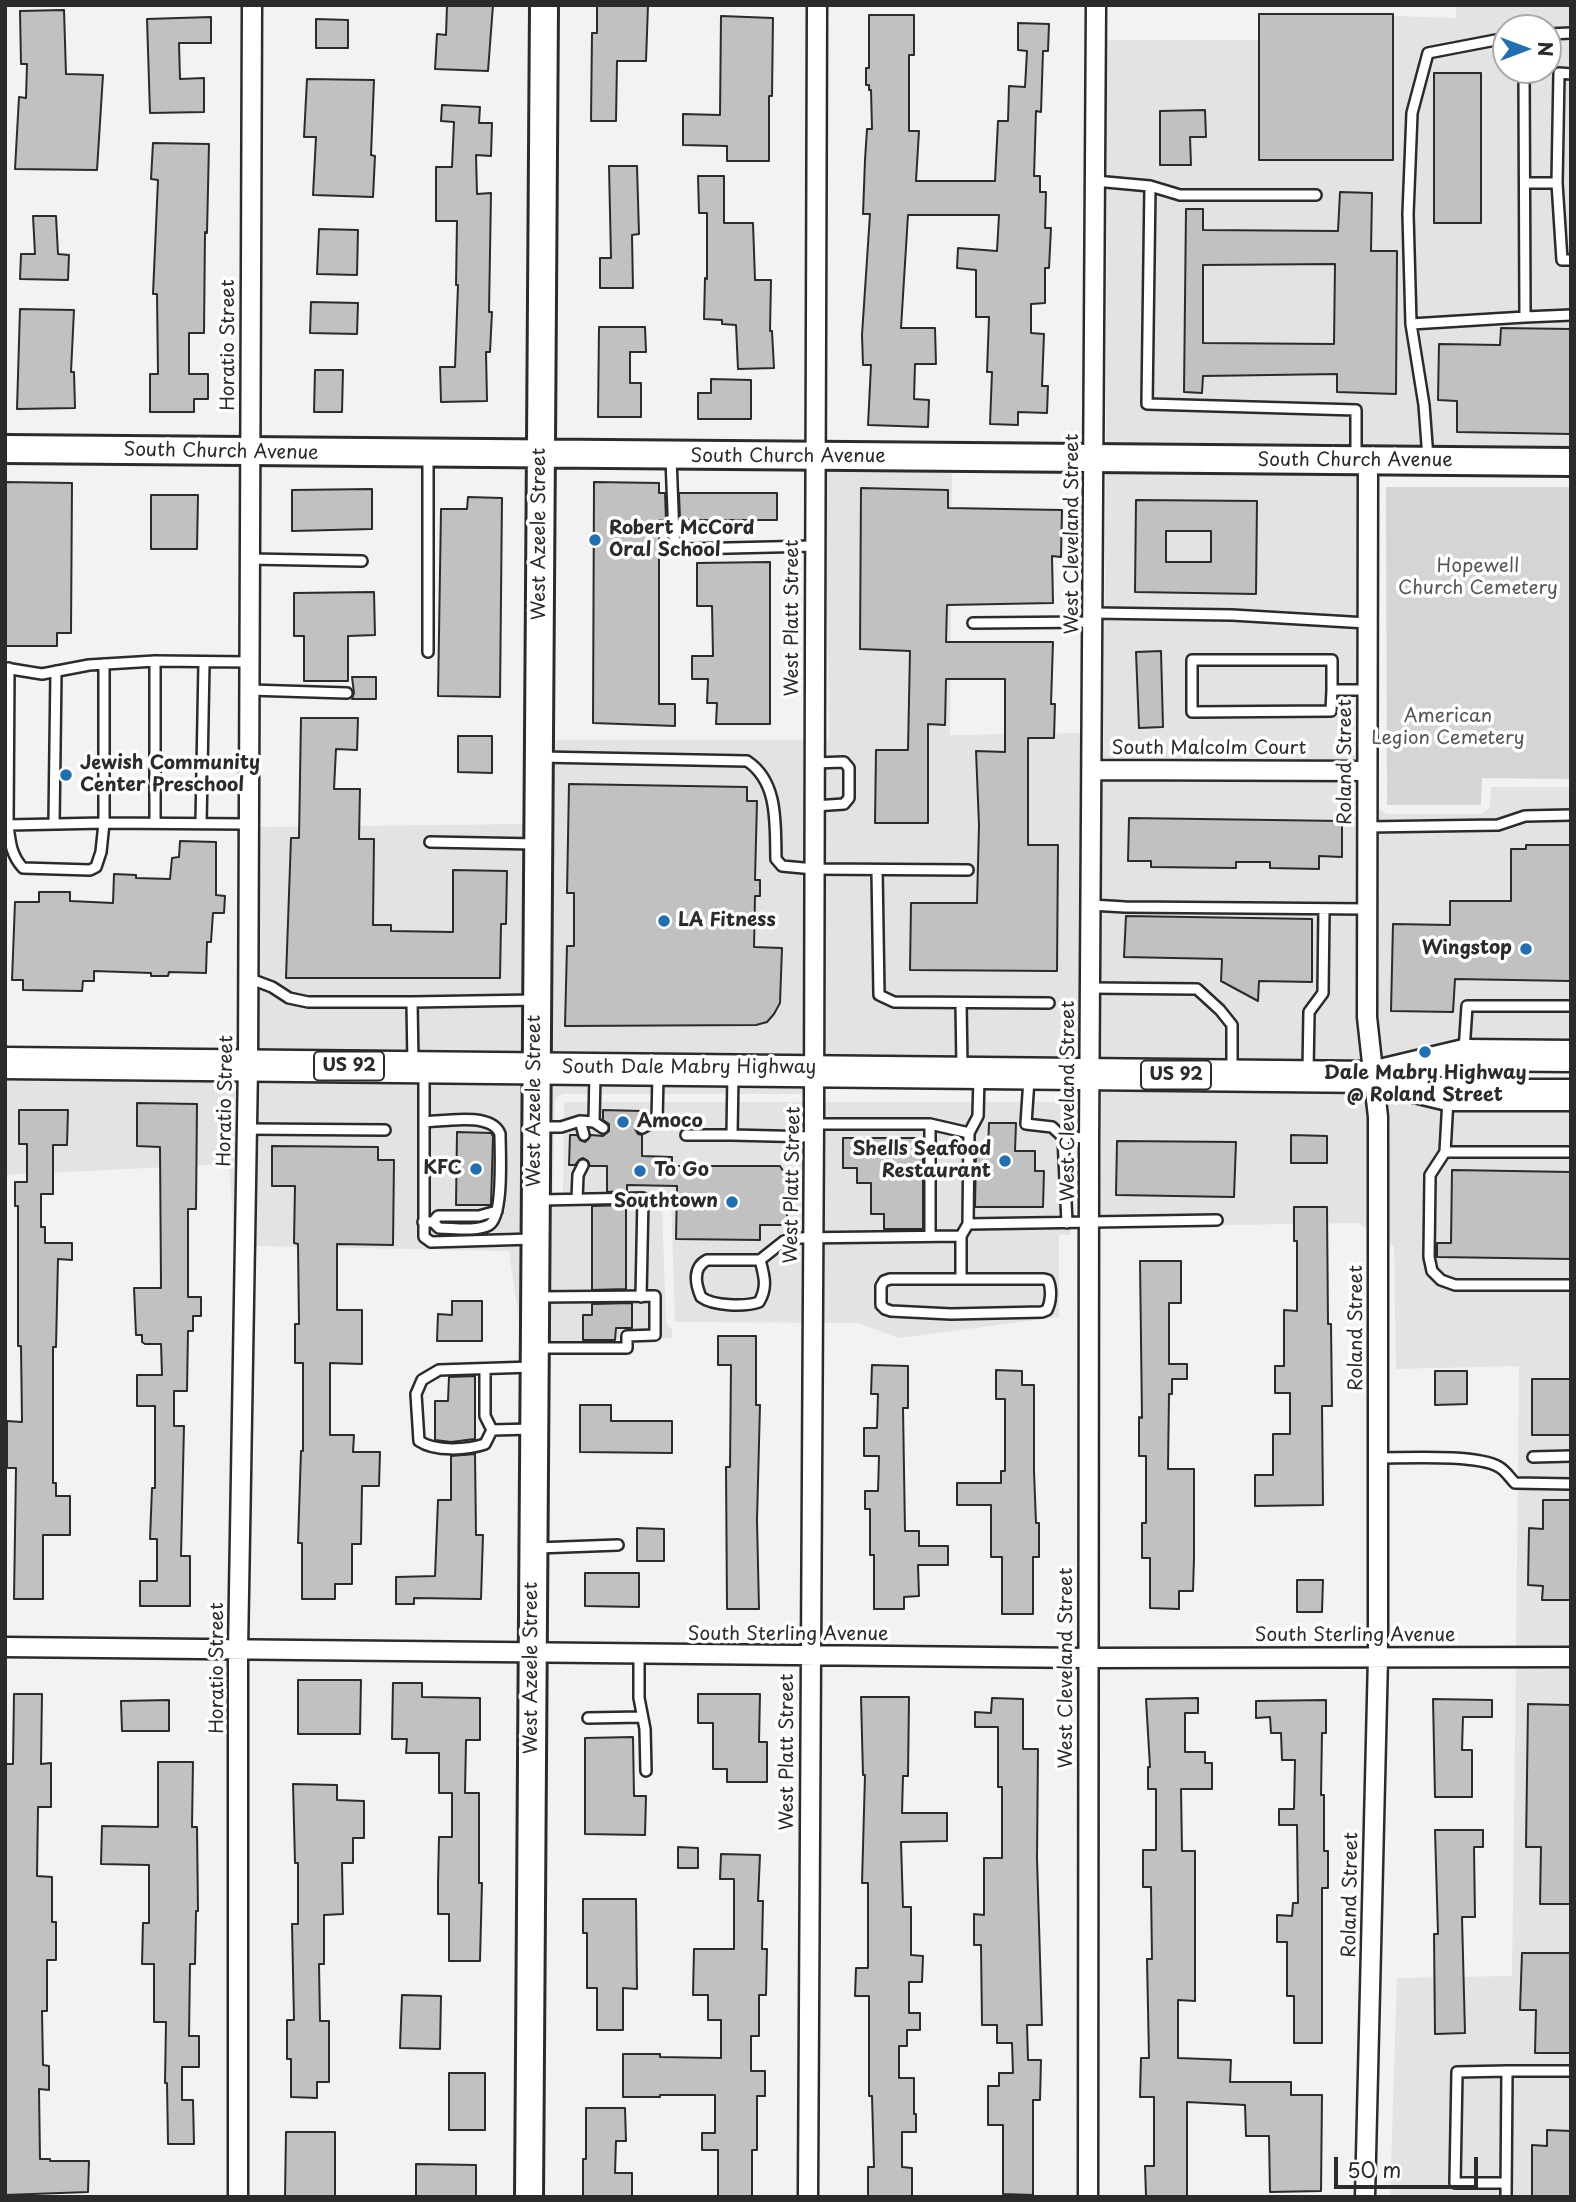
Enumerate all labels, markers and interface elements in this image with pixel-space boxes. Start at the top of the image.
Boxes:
north arrow [1492,14,1562,84]
text: N [1532,41,1560,57]
street label: Horatio Street [218,279,240,411]
street label: West Cleveland Street [1062,433,1084,635]
street label: South Church Avenue [123,439,319,465]
street label: South Church Avenue [690,446,886,468]
street label: West Azeele Street [529,448,551,620]
street label: South Church Avenue [1257,450,1453,472]
place label: Robert McCord Oral School [609,518,754,562]
marker: Robert McCord Oral School [587,532,603,548]
street label: West Platt Street [782,539,804,697]
park label: Hopewell Church Cemetery [1398,556,1558,600]
street label: Roland Street [1335,699,1357,825]
park label: American Legion Cemetery [1371,706,1525,750]
street label: South Malcolm Court [1112,738,1306,760]
place label: Jewish Community Center Preschool [80,753,260,797]
marker: Jewish Community Center Preschool [58,767,74,783]
place label: LA Fitness [678,910,776,932]
marker: LA Fitness [656,913,672,929]
place label: Wingstop [1422,938,1512,960]
marker: Wingstop [1518,941,1534,957]
street label: West Cleveland Street [1058,1000,1080,1202]
street label: West Azeele Street [524,1015,546,1187]
street label: Horatio Street [213,1035,239,1167]
marker: Dale Mabry Highway @ Roland Street [1417,1044,1433,1060]
road number: US 92 [314,1051,384,1080]
street label: South Dale Mabry Highway [562,1057,816,1079]
road number: US 92 [1141,1060,1211,1090]
place label: Dale Mabry Highway @ Roland Street [1324,1063,1526,1107]
street label: West Platt Street [780,1106,806,1264]
place label: Amoco [637,1111,703,1133]
marker: Amoco [615,1114,631,1130]
place label: Shells Seafood Restaurant [853,1139,991,1183]
marker: Shells Seafood Restaurant [997,1153,1013,1169]
place label: KFC [423,1158,462,1180]
place label: To Go [654,1160,709,1182]
marker: KFC [468,1161,484,1177]
marker: To Go [632,1163,648,1179]
place label: Southtown [614,1191,718,1213]
marker: Southtown [724,1194,740,1210]
street label: Roland Street [1346,1265,1368,1391]
street label: West Cleveland Street [1056,1567,1078,1769]
street label: West Azeele Street [521,1582,543,1754]
street label: Horatio Street [207,1602,229,1734]
street label: South Sterling Avenue [688,1624,888,1646]
street label: South Sterling Avenue [1255,1625,1455,1647]
street label: West Platt Street [777,1673,799,1831]
street label: Roland Street [1339,1832,1363,1958]
scale bar [1338,2142,1482,2186]
text: 50 m [1347,2153,1401,2185]

